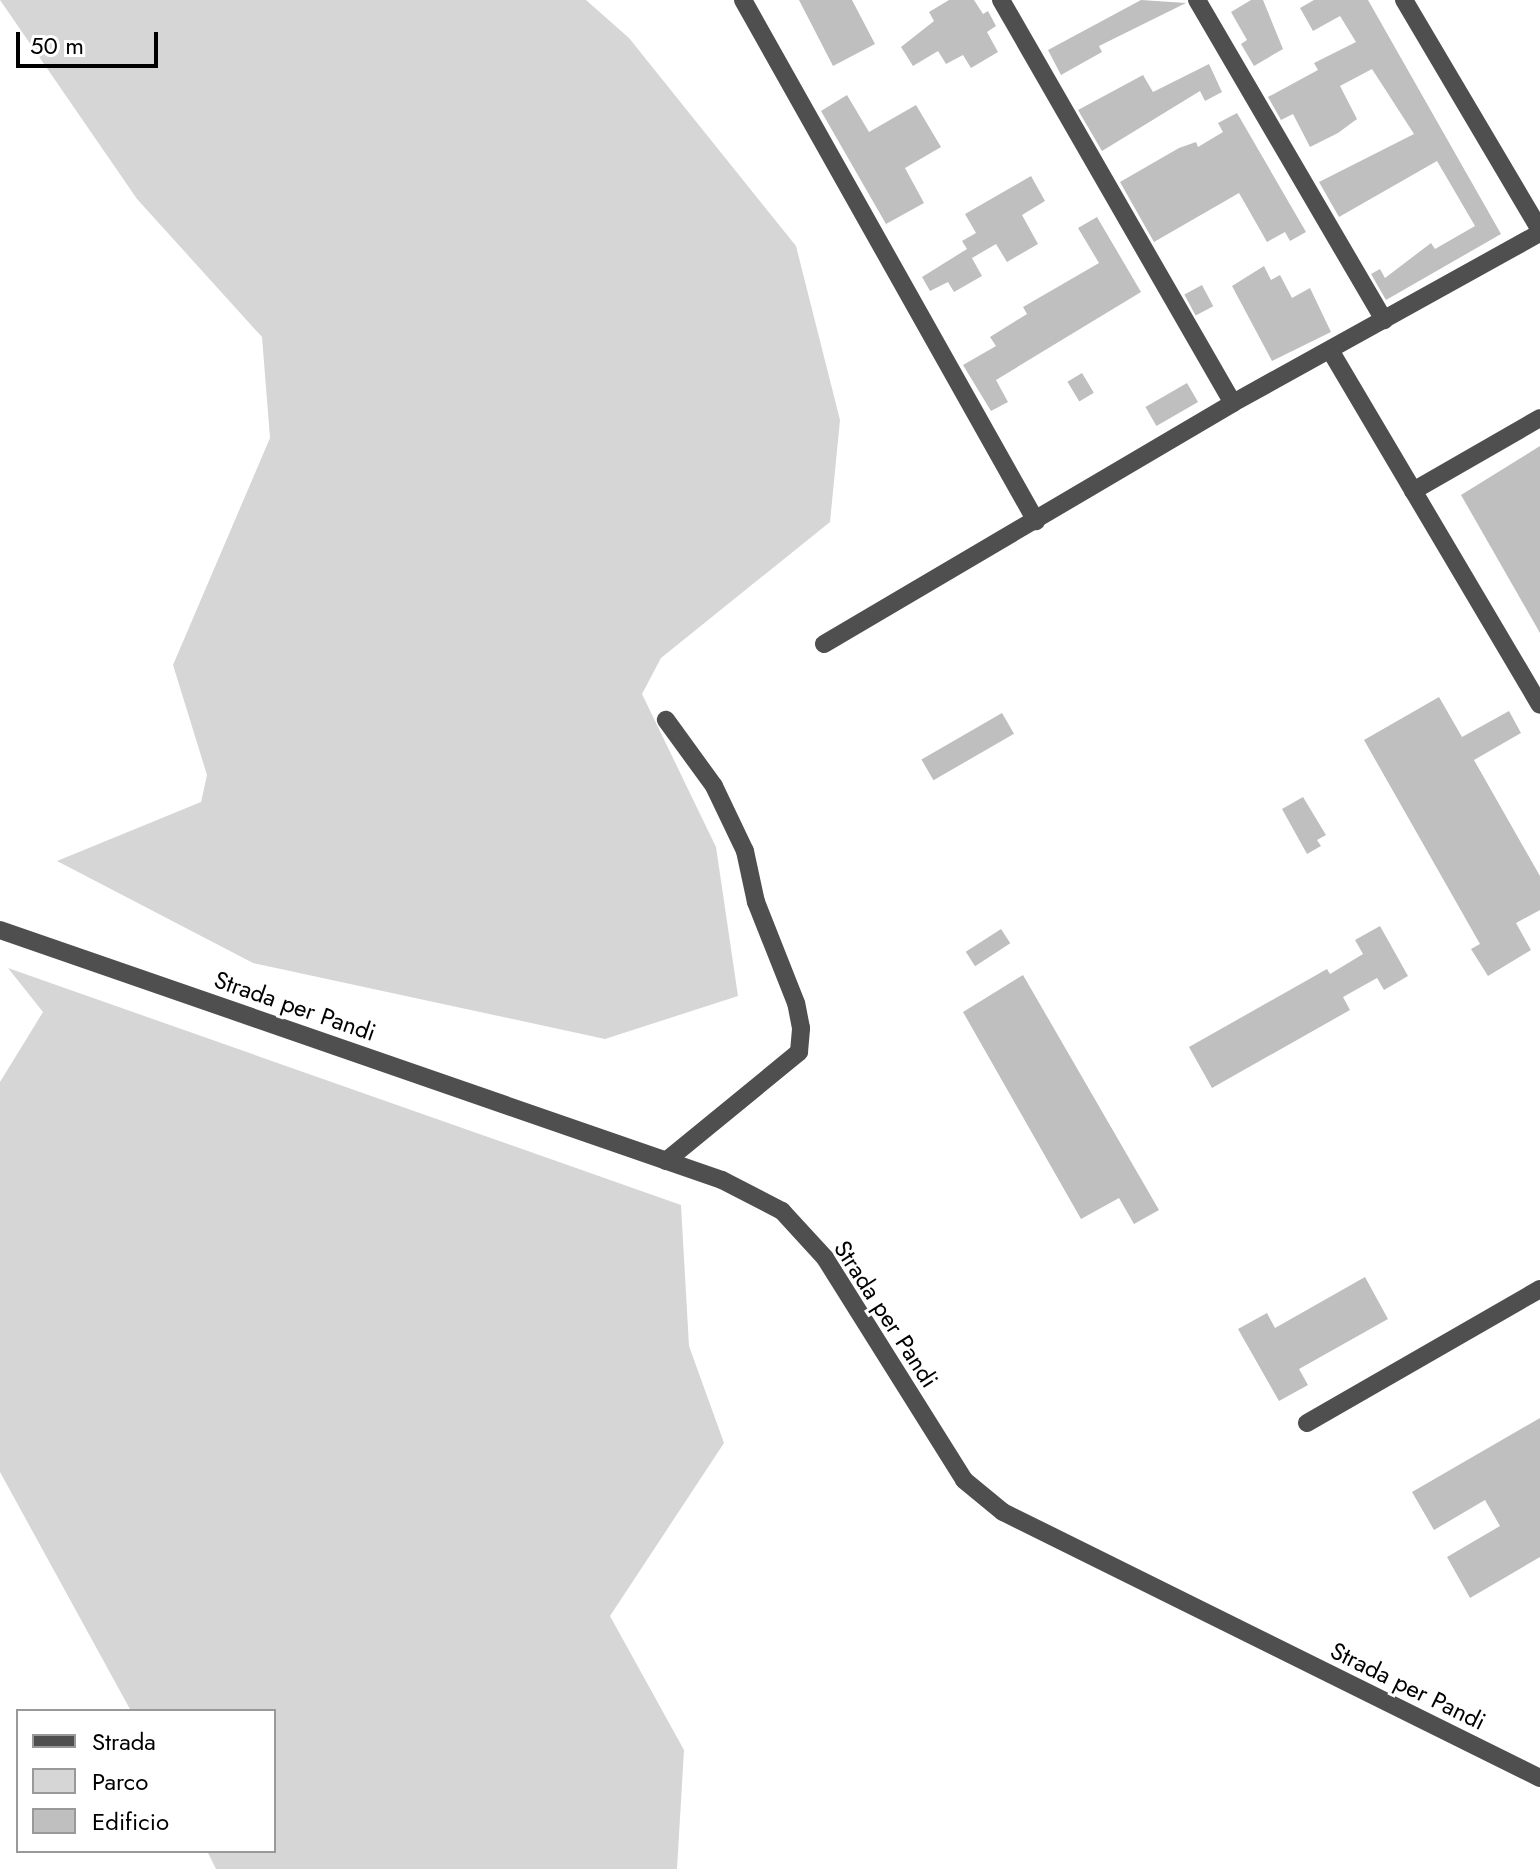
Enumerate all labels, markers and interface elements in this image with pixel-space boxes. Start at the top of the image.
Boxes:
scale bar [20,16,162,66]
text: 50 m [30,28,84,63]
street label: Strada per Pandi [210,965,380,1047]
street label: Strada per Pandi [828,1235,944,1393]
street label: Strada per Pandi [1326,1636,1490,1736]
legend [16,1709,276,1853]
text: Strada [92,1724,156,1759]
text: Parco [92,1764,148,1799]
text: Edificio [92,1804,169,1839]

